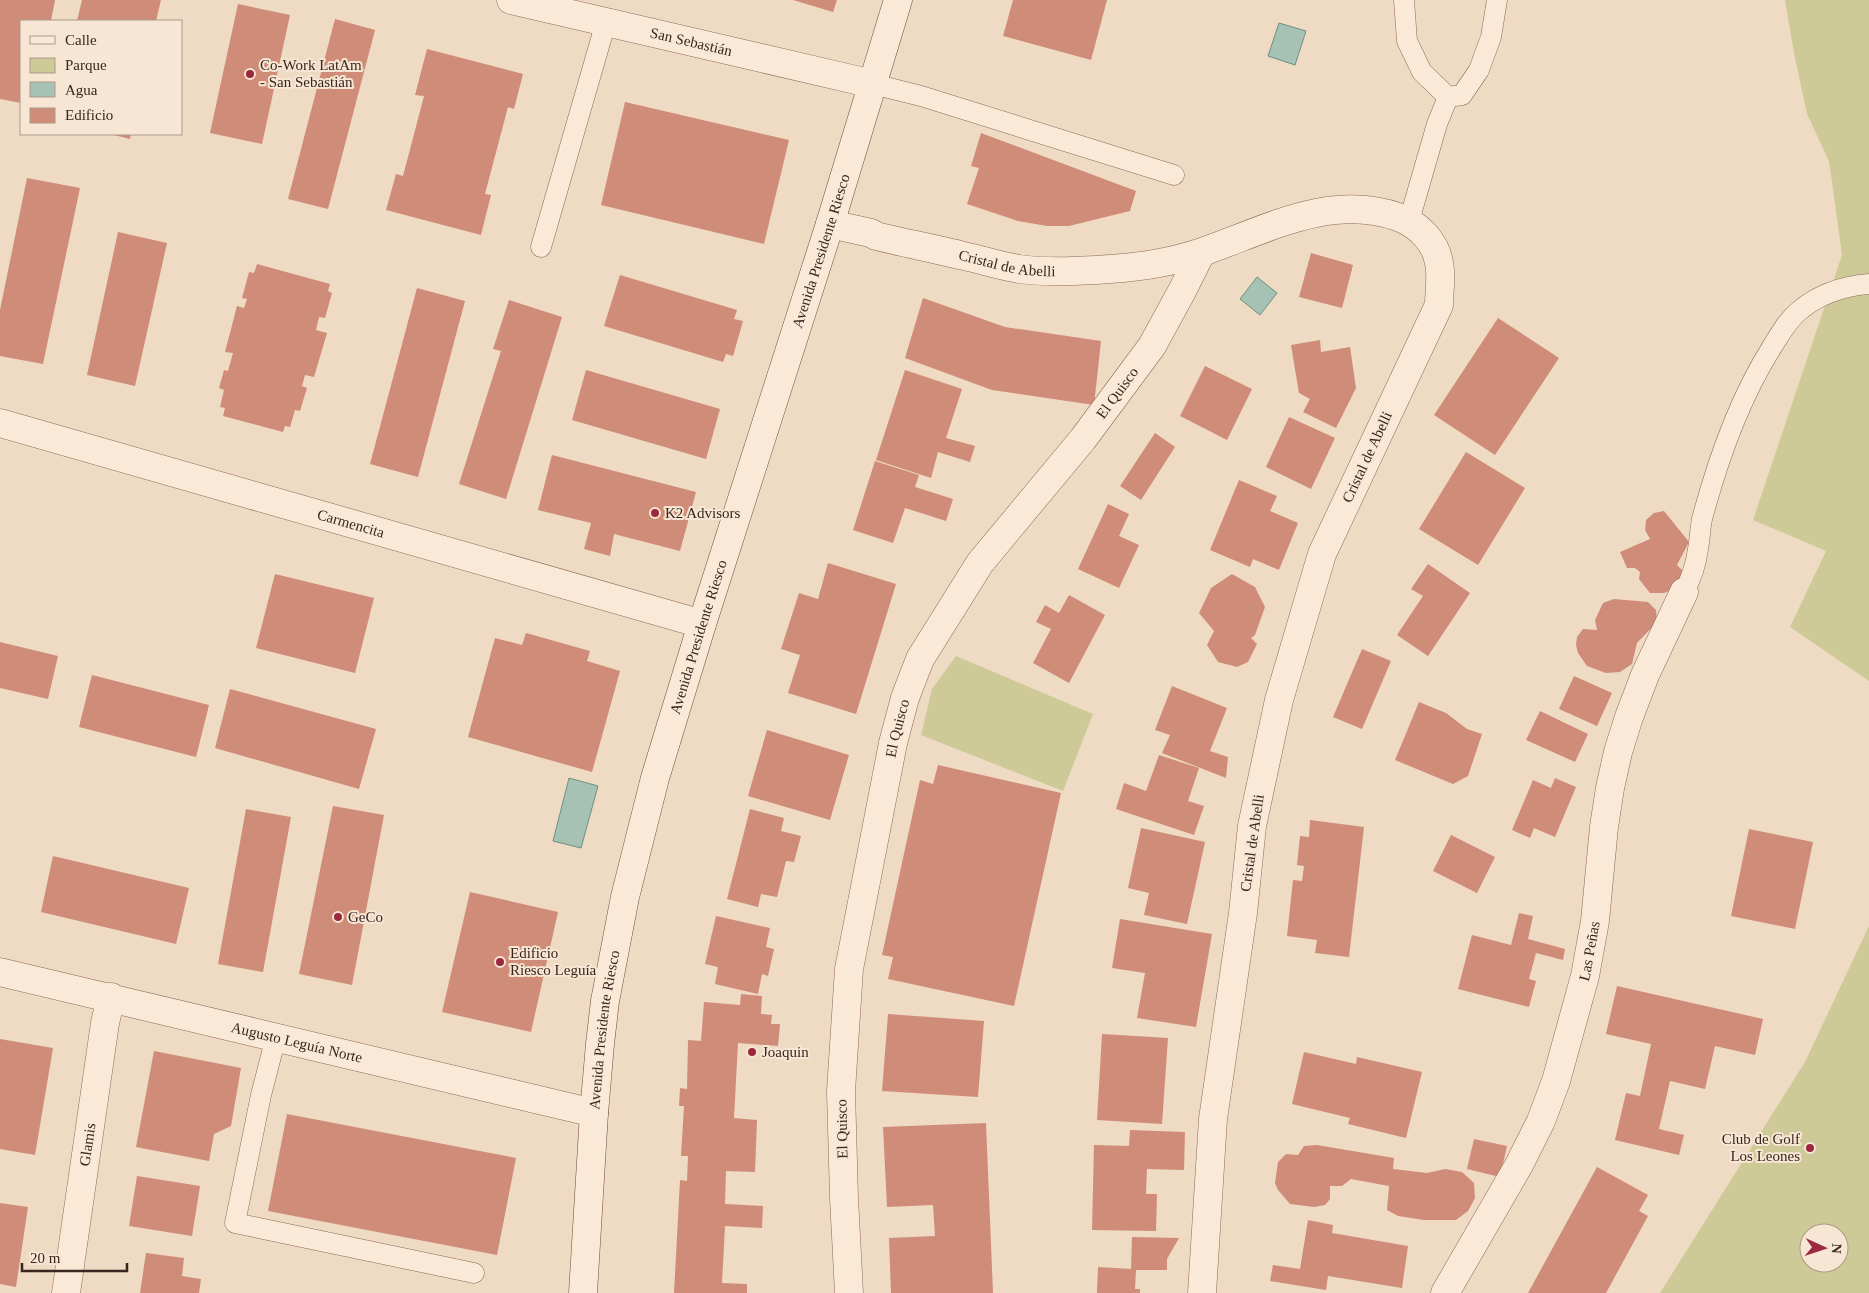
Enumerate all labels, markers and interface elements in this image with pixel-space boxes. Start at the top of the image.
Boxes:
legend [20,20,182,135]
street label: San Sebastián [649,25,734,59]
text: Calle [65,32,97,48]
text: Parque [65,57,107,73]
place label: Co-Work LatAm - San Sebastián [260,57,362,90]
marker: Co-Work LatAm - San Sebastián [244,68,256,80]
text: Agua [65,82,98,98]
text: Edificio [65,107,113,123]
street label: Avenida Presidente Riesco [789,172,853,330]
street label: Cristal de Abelli [957,247,1056,279]
street label: El Quisco [1093,364,1141,421]
street label: Cristal de Abelli [1339,409,1395,505]
place label: K2 Advisors [665,505,741,521]
street label: Carmencita [315,506,387,541]
marker: K2 Advisors [649,507,661,519]
street label: Avenida Presidente Riesco [667,558,730,716]
street label: El Quisco [882,697,912,759]
street label: Cristal de Abelli [1237,793,1267,893]
place label: GeCo [348,909,383,925]
marker: GeCo [332,911,344,923]
street label: Las Peñas [1576,920,1603,983]
place label: Edificio Riesco Leguía [510,945,597,978]
street label: Avenida Presidente Riesco [586,949,623,1110]
marker: Edificio Riesco Leguía [494,956,506,968]
street label: Augusto Leguía Norte [230,1019,364,1066]
place label: Joaquin [762,1044,809,1060]
marker: Joaquin [746,1046,758,1058]
street label: El Quisco [833,1099,851,1159]
street label: Glamis [76,1122,98,1167]
place label: Club de Golf Los Leones [1722,1131,1800,1164]
marker: Club de Golf Los Leones [1804,1142,1816,1154]
north arrow [1799,1223,1849,1273]
scale bar [22,1240,128,1272]
text: N [1829,1243,1844,1254]
text: 20 m [30,1250,61,1266]

